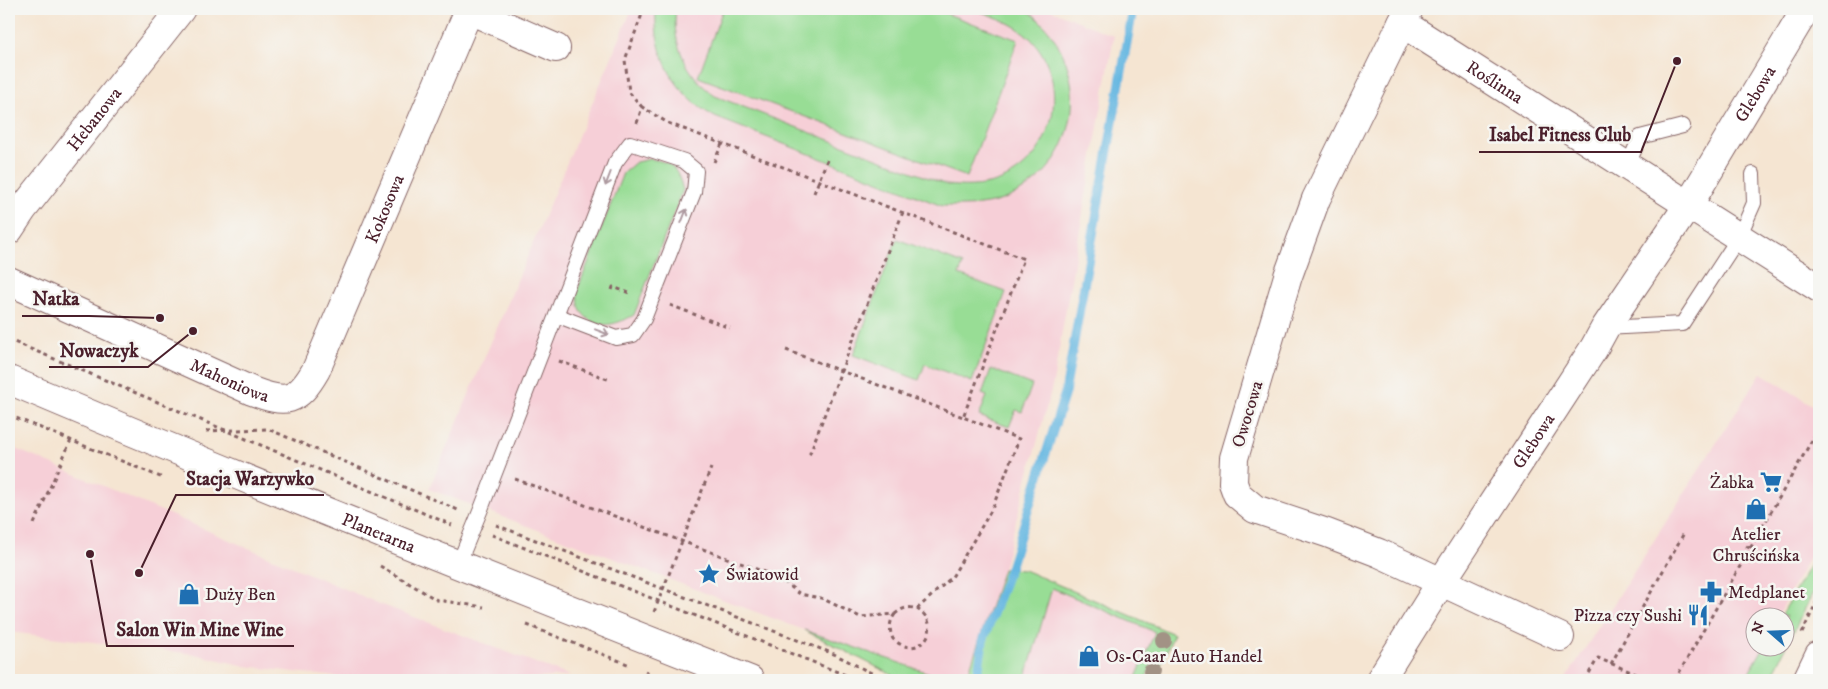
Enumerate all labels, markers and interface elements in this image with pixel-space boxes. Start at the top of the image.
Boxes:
street label: Roślinna [1462,57,1527,109]
street label: Glebowa [1731,62,1781,127]
street label: Hebanowa [63,83,127,156]
callout: Isabel Fitness Club [1479,118,1641,152]
text: Isabel Fitness Club [1489,124,1631,147]
street label: Kokosowa [361,171,410,247]
one-way arrow [603,172,612,187]
one-way arrow [680,209,689,224]
callout: Natka [22,282,89,316]
text: Natka [33,288,80,311]
one-way arrow [593,328,609,337]
callout: Nowaczyk [49,333,148,367]
text: Nowaczyk [59,340,139,363]
street label: Mahoniowa [186,354,272,408]
street label: Owocowa [1227,378,1269,450]
street label: Glebowa [1508,409,1560,473]
callout: Stacja Warzywko [176,461,324,495]
text: Stacja Warzywko [186,468,314,492]
supermarket icon: Żabka [1758,469,1784,495]
place label: Żabka [1710,472,1754,494]
shop icon: Atelier Chruścińska [1743,496,1769,522]
street label: Planetarna [338,509,419,558]
place label: Atelier Chruścińska [1712,524,1800,567]
place icon: Światowid [696,561,722,587]
place label: Światowid [726,563,799,586]
pharmacy icon: Medplanet [1698,579,1724,605]
shop icon: Duży Ben [176,581,202,607]
place label: Medplanet [1728,582,1805,604]
place label: Duży Ben [205,584,276,606]
restaurant icon: Pizza czy Sushi [1685,602,1711,628]
place label: Pizza czy Sushi [1574,605,1682,627]
north arrow [1746,606,1796,656]
callout: Salon Win Mine Wine [107,612,294,646]
text: Salon Win Mine Wine [116,619,284,642]
text: N [1748,619,1769,636]
shop icon: Os-Caar Auto Handel [1076,643,1102,669]
place label: Os-Caar Auto Handel [1106,646,1263,668]

